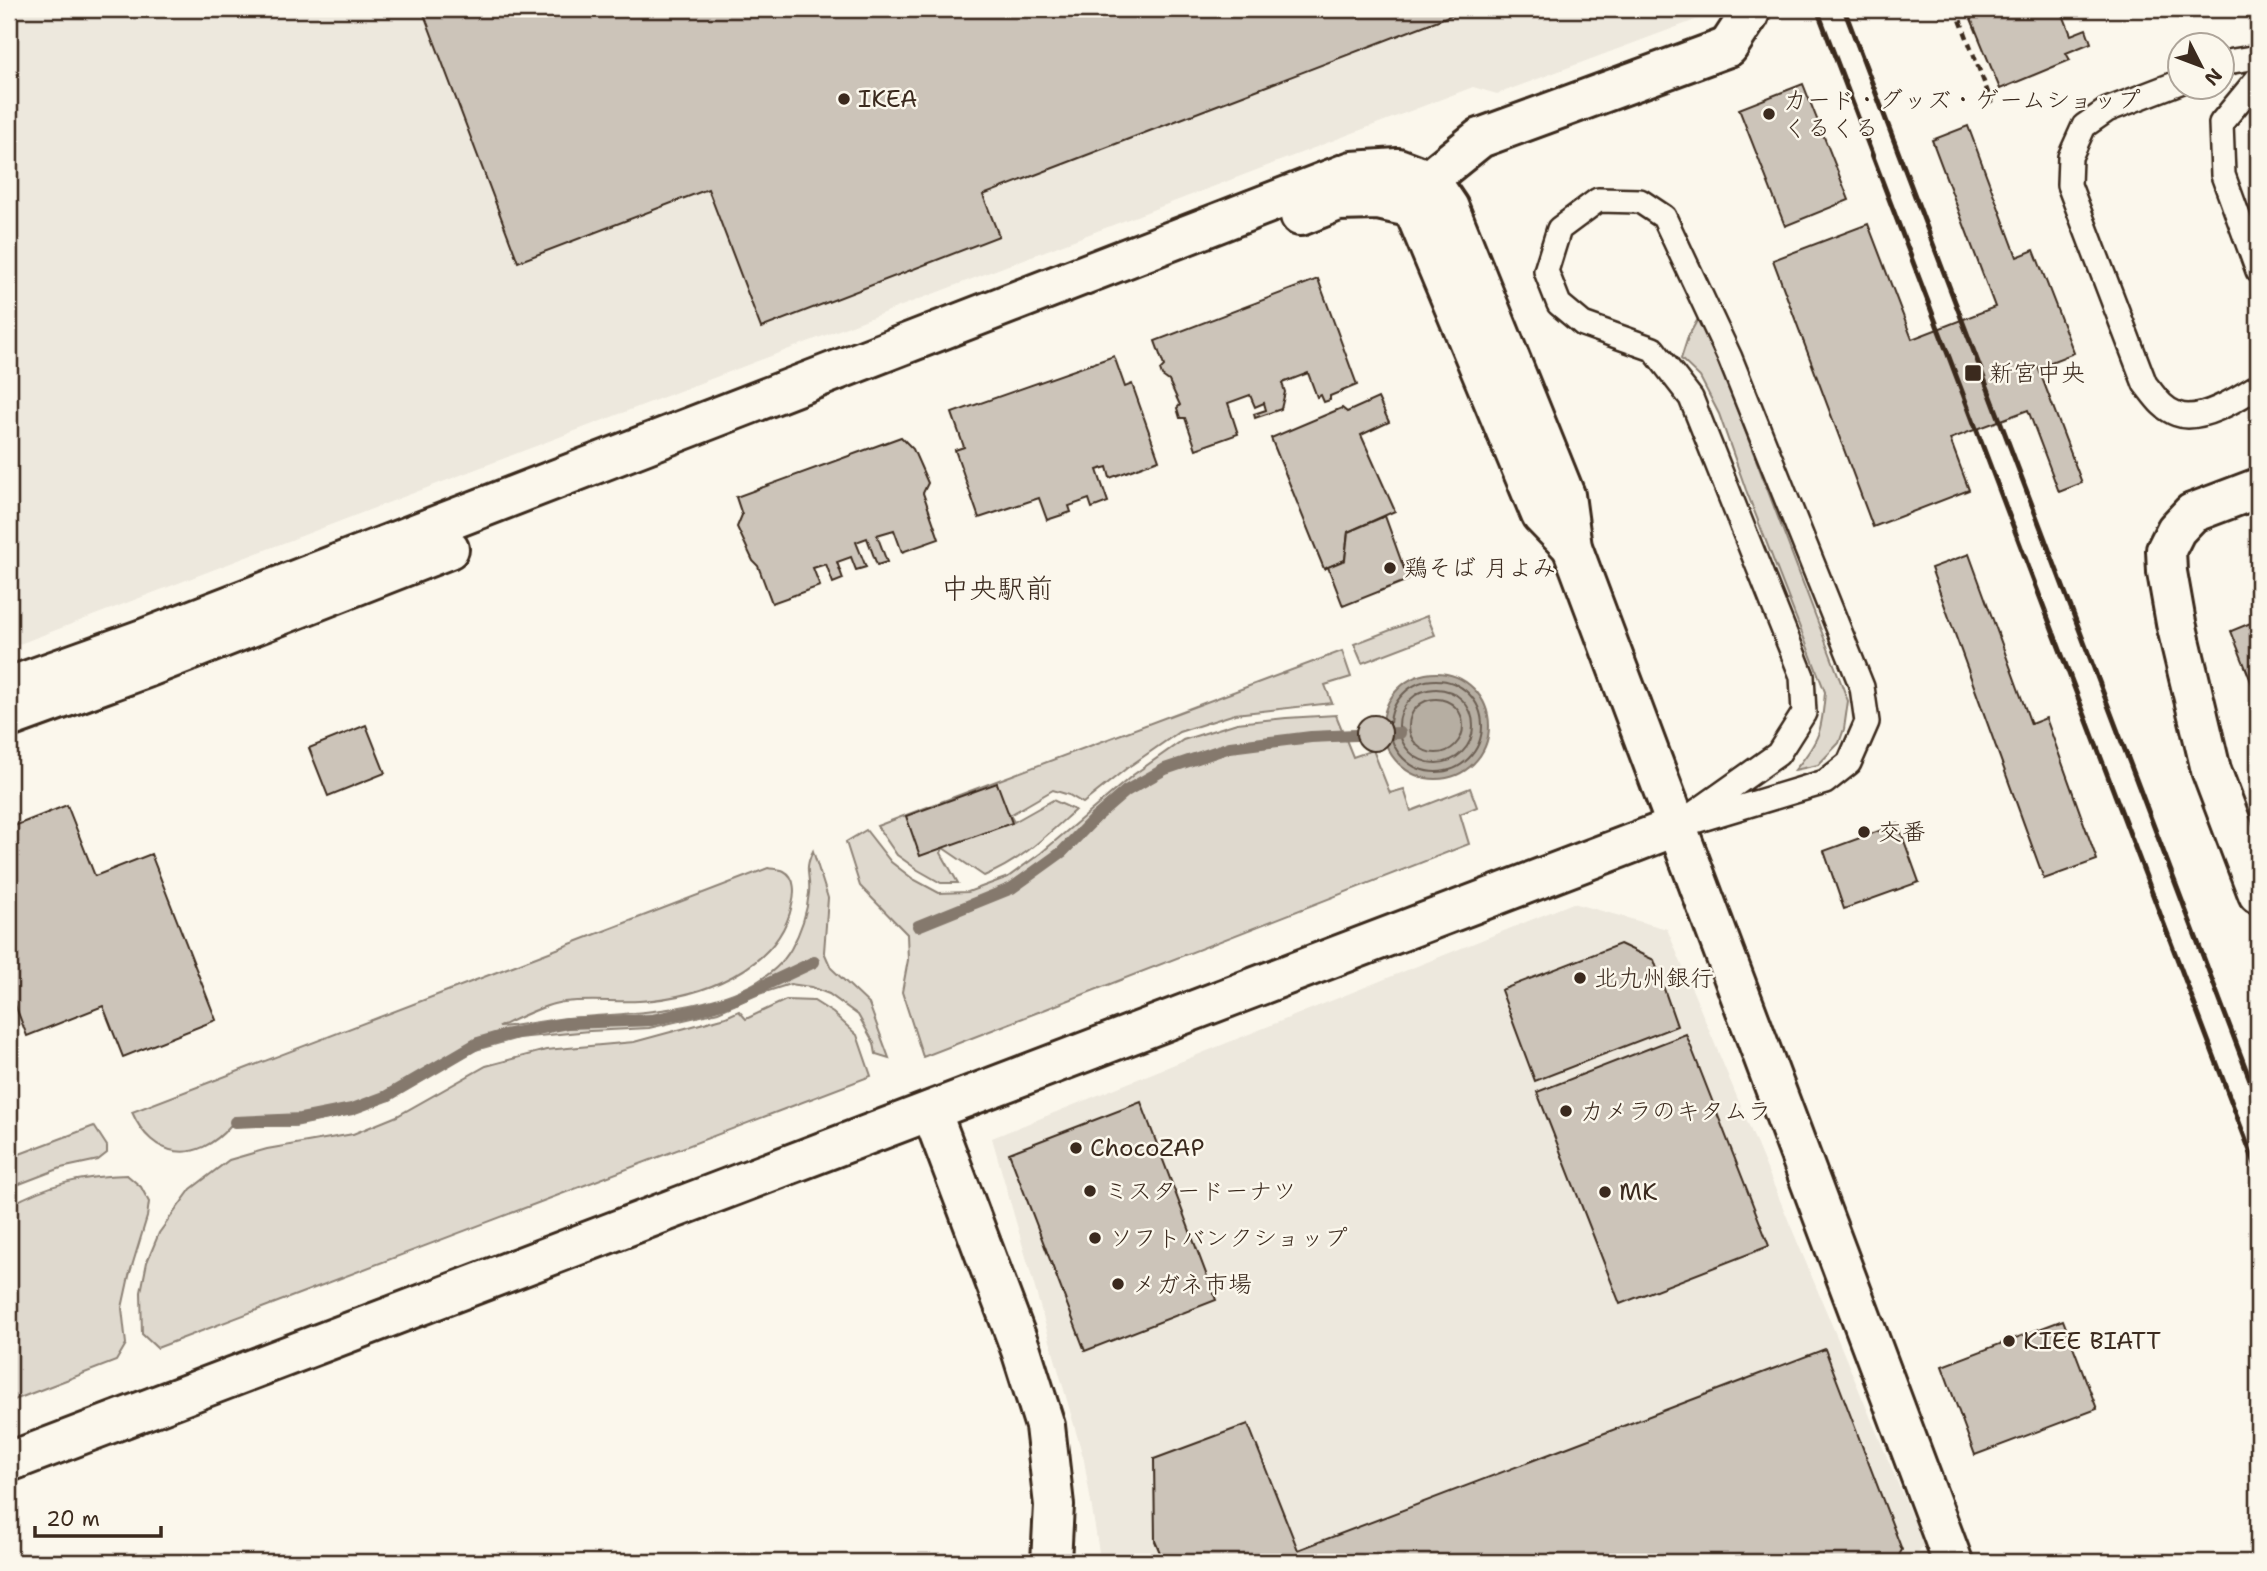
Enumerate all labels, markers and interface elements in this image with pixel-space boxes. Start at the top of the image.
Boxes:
north arrow [2166,32,2236,102]
text: N [2199,63,2228,91]
place label: IKEA [858,83,917,115]
place label: カード・グッズ・ゲームショップ くるくる [1783,84,2141,144]
marker: IKEA [836,91,852,107]
marker: カード・グッズ・ゲームショップ くるくる [1761,106,1777,122]
place label: 新宮中央 [1989,357,2085,389]
marker: 新宮中央 [1963,363,1983,383]
place label: 鶏そば 月よみ [1404,552,1556,584]
marker: 鶏そば 月よみ [1382,560,1398,576]
district label: 中央駅前 [941,569,1053,607]
place label: 交番 [1878,816,1926,848]
marker: 交番 [1856,824,1872,840]
place label: 北九州銀行 [1594,962,1714,994]
marker: 北九州銀行 [1572,970,1588,986]
place label: カメラのキタムラ [1580,1095,1772,1127]
marker: カメラのキタムラ [1558,1103,1574,1119]
place label: ChocoZAP [1090,1132,1204,1164]
marker: ChocoZAP [1068,1140,1084,1156]
place label: ミスタードーナツ [1104,1175,1296,1207]
place label: MK [1619,1176,1658,1208]
marker: ミスタードーナツ [1082,1183,1098,1199]
marker: MK [1597,1184,1613,1200]
place label: ソフトバンクショップ [1109,1222,1348,1254]
marker: ソフトバンクショップ [1087,1230,1103,1246]
place label: メガネ市場 [1132,1268,1252,1300]
marker: メガネ市場 [1110,1276,1126,1292]
place label: KIEE BIATT [2023,1325,2161,1357]
marker: KIEE BIATT [2001,1333,2017,1349]
scale bar [35,1494,161,1538]
text: 20 m [46,1505,100,1533]

